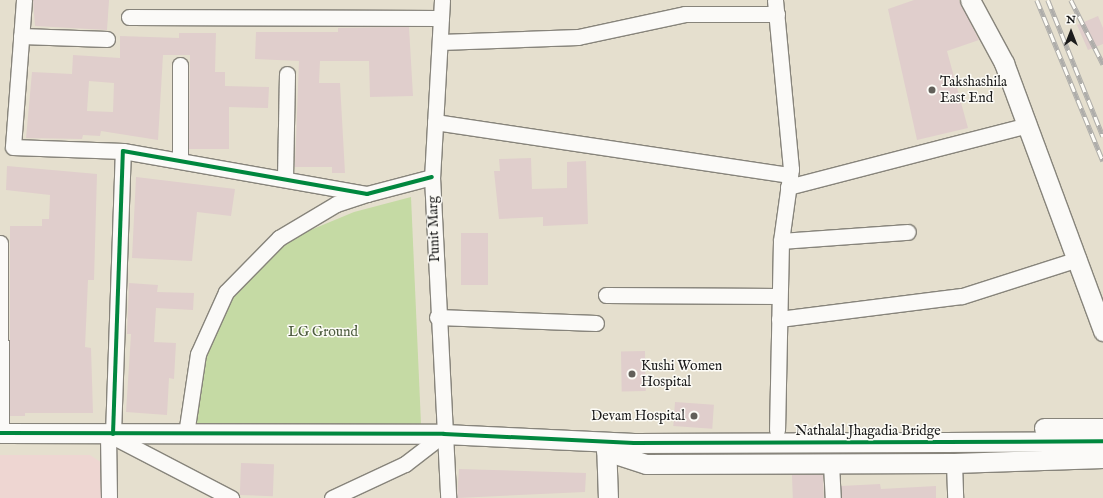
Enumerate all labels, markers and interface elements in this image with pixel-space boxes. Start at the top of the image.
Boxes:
north arrow [1051,12,1091,52]
text: N [1066,13,1076,27]
place label: Takshashila East End [940,74,1007,106]
marker: Takshashila East End [927,85,937,95]
street label: Punit Marg [424,196,444,262]
park label: LG Ground [288,324,358,340]
place label: Kushi Women Hospital [641,358,722,390]
marker: Kushi Women Hospital [626,368,638,380]
place label: Devam Hospital [591,408,685,424]
marker: Devam Hospital [688,410,700,422]
street label: Nathalal Jhagadia Bridge [795,423,941,439]

